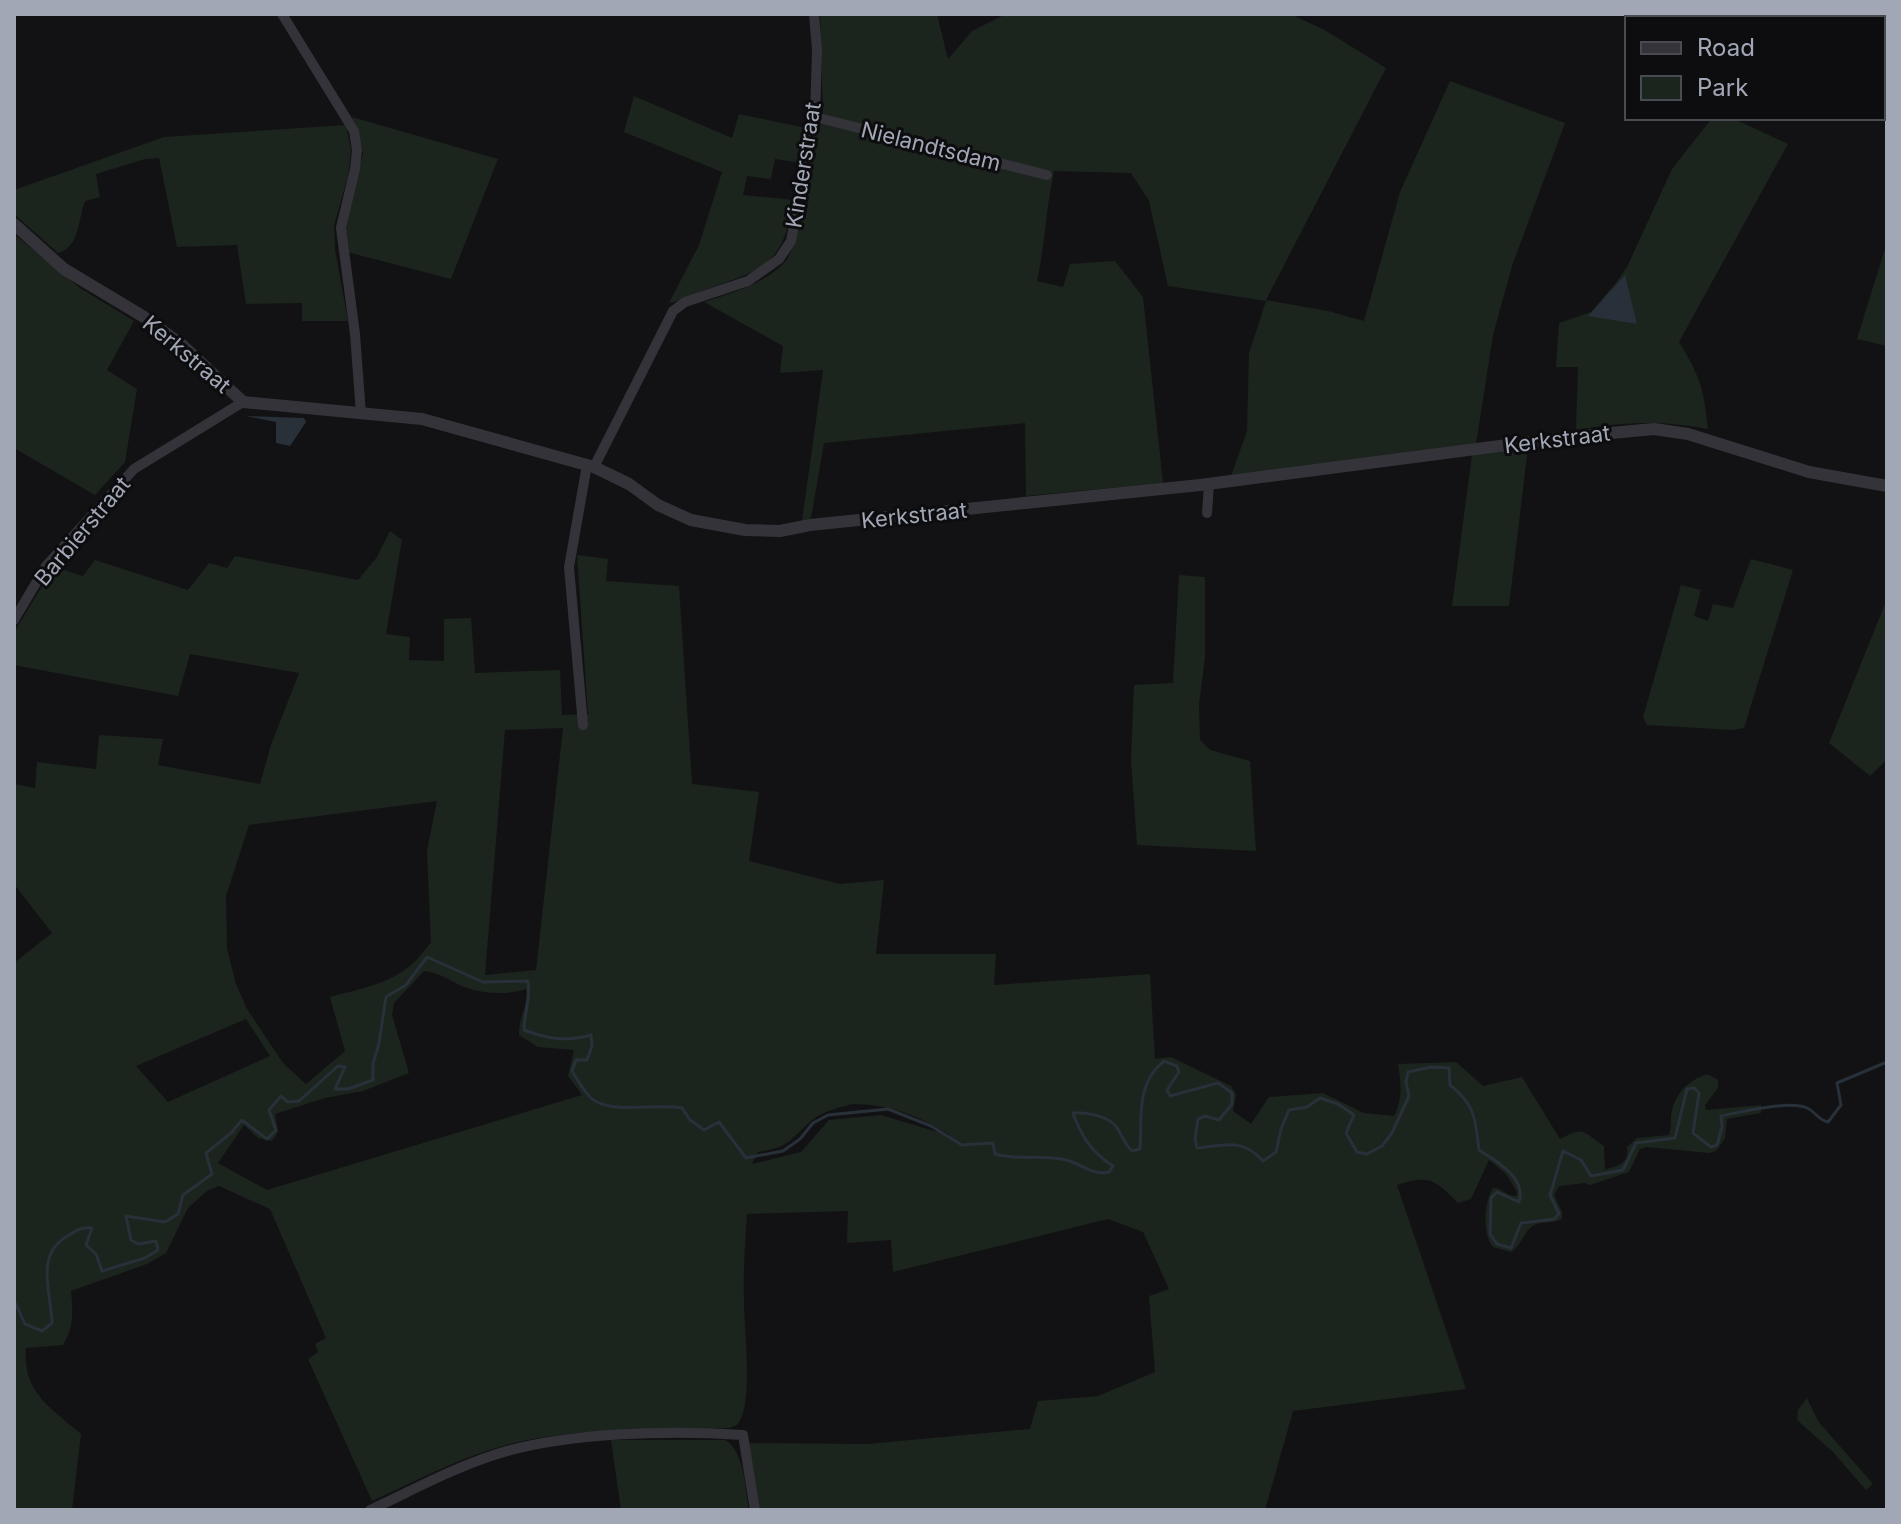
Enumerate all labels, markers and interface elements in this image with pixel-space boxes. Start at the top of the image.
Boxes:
legend [1625,16,1885,120]
text: Road [1697,33,1755,62]
text: Park [1697,73,1748,102]
street label: Kinderstraat [780,100,826,230]
street label: Nielandtsdam [859,116,1003,176]
street label: Kerkstraat [138,310,236,398]
street label: Kerkstraat [1503,420,1611,458]
street label: Barbierstraat [29,471,135,591]
street label: Kerkstraat [860,497,968,533]

